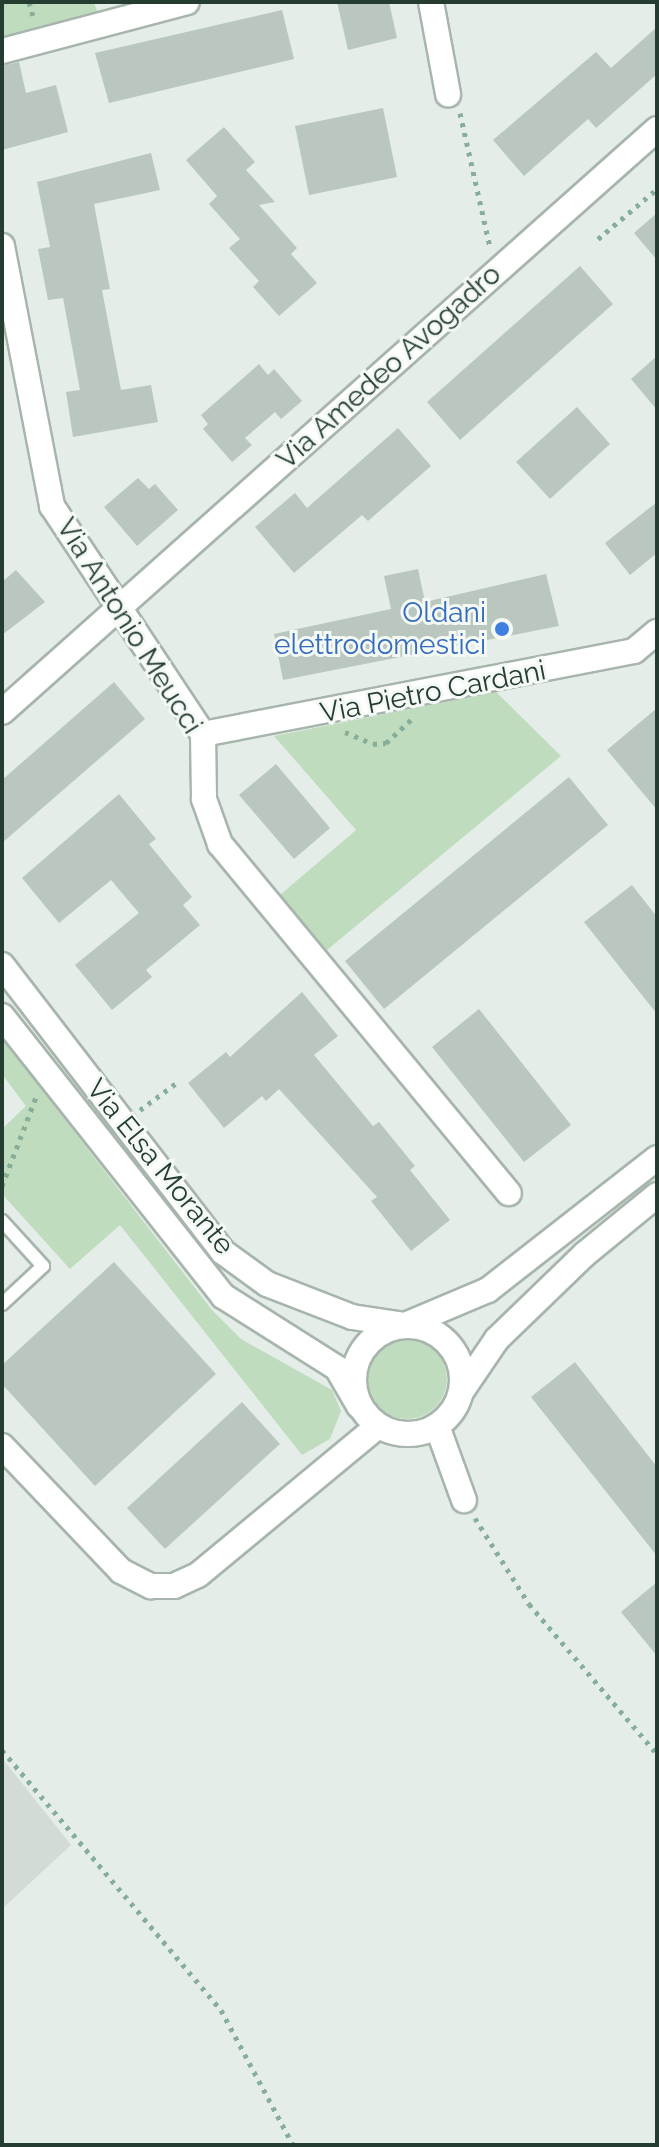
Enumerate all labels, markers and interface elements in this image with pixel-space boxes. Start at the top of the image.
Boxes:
street label: Via Amedeo Avogadro [269,257,509,477]
street label: Via Antonio Meucci [49,512,209,740]
place label: Oldani elettrodomestici [274,596,486,662]
marker: Oldani elettrodomestici [493,620,511,638]
street label: Via Pietro Cardani [317,654,549,730]
street label: Via Elsa Morante [79,1073,241,1261]

